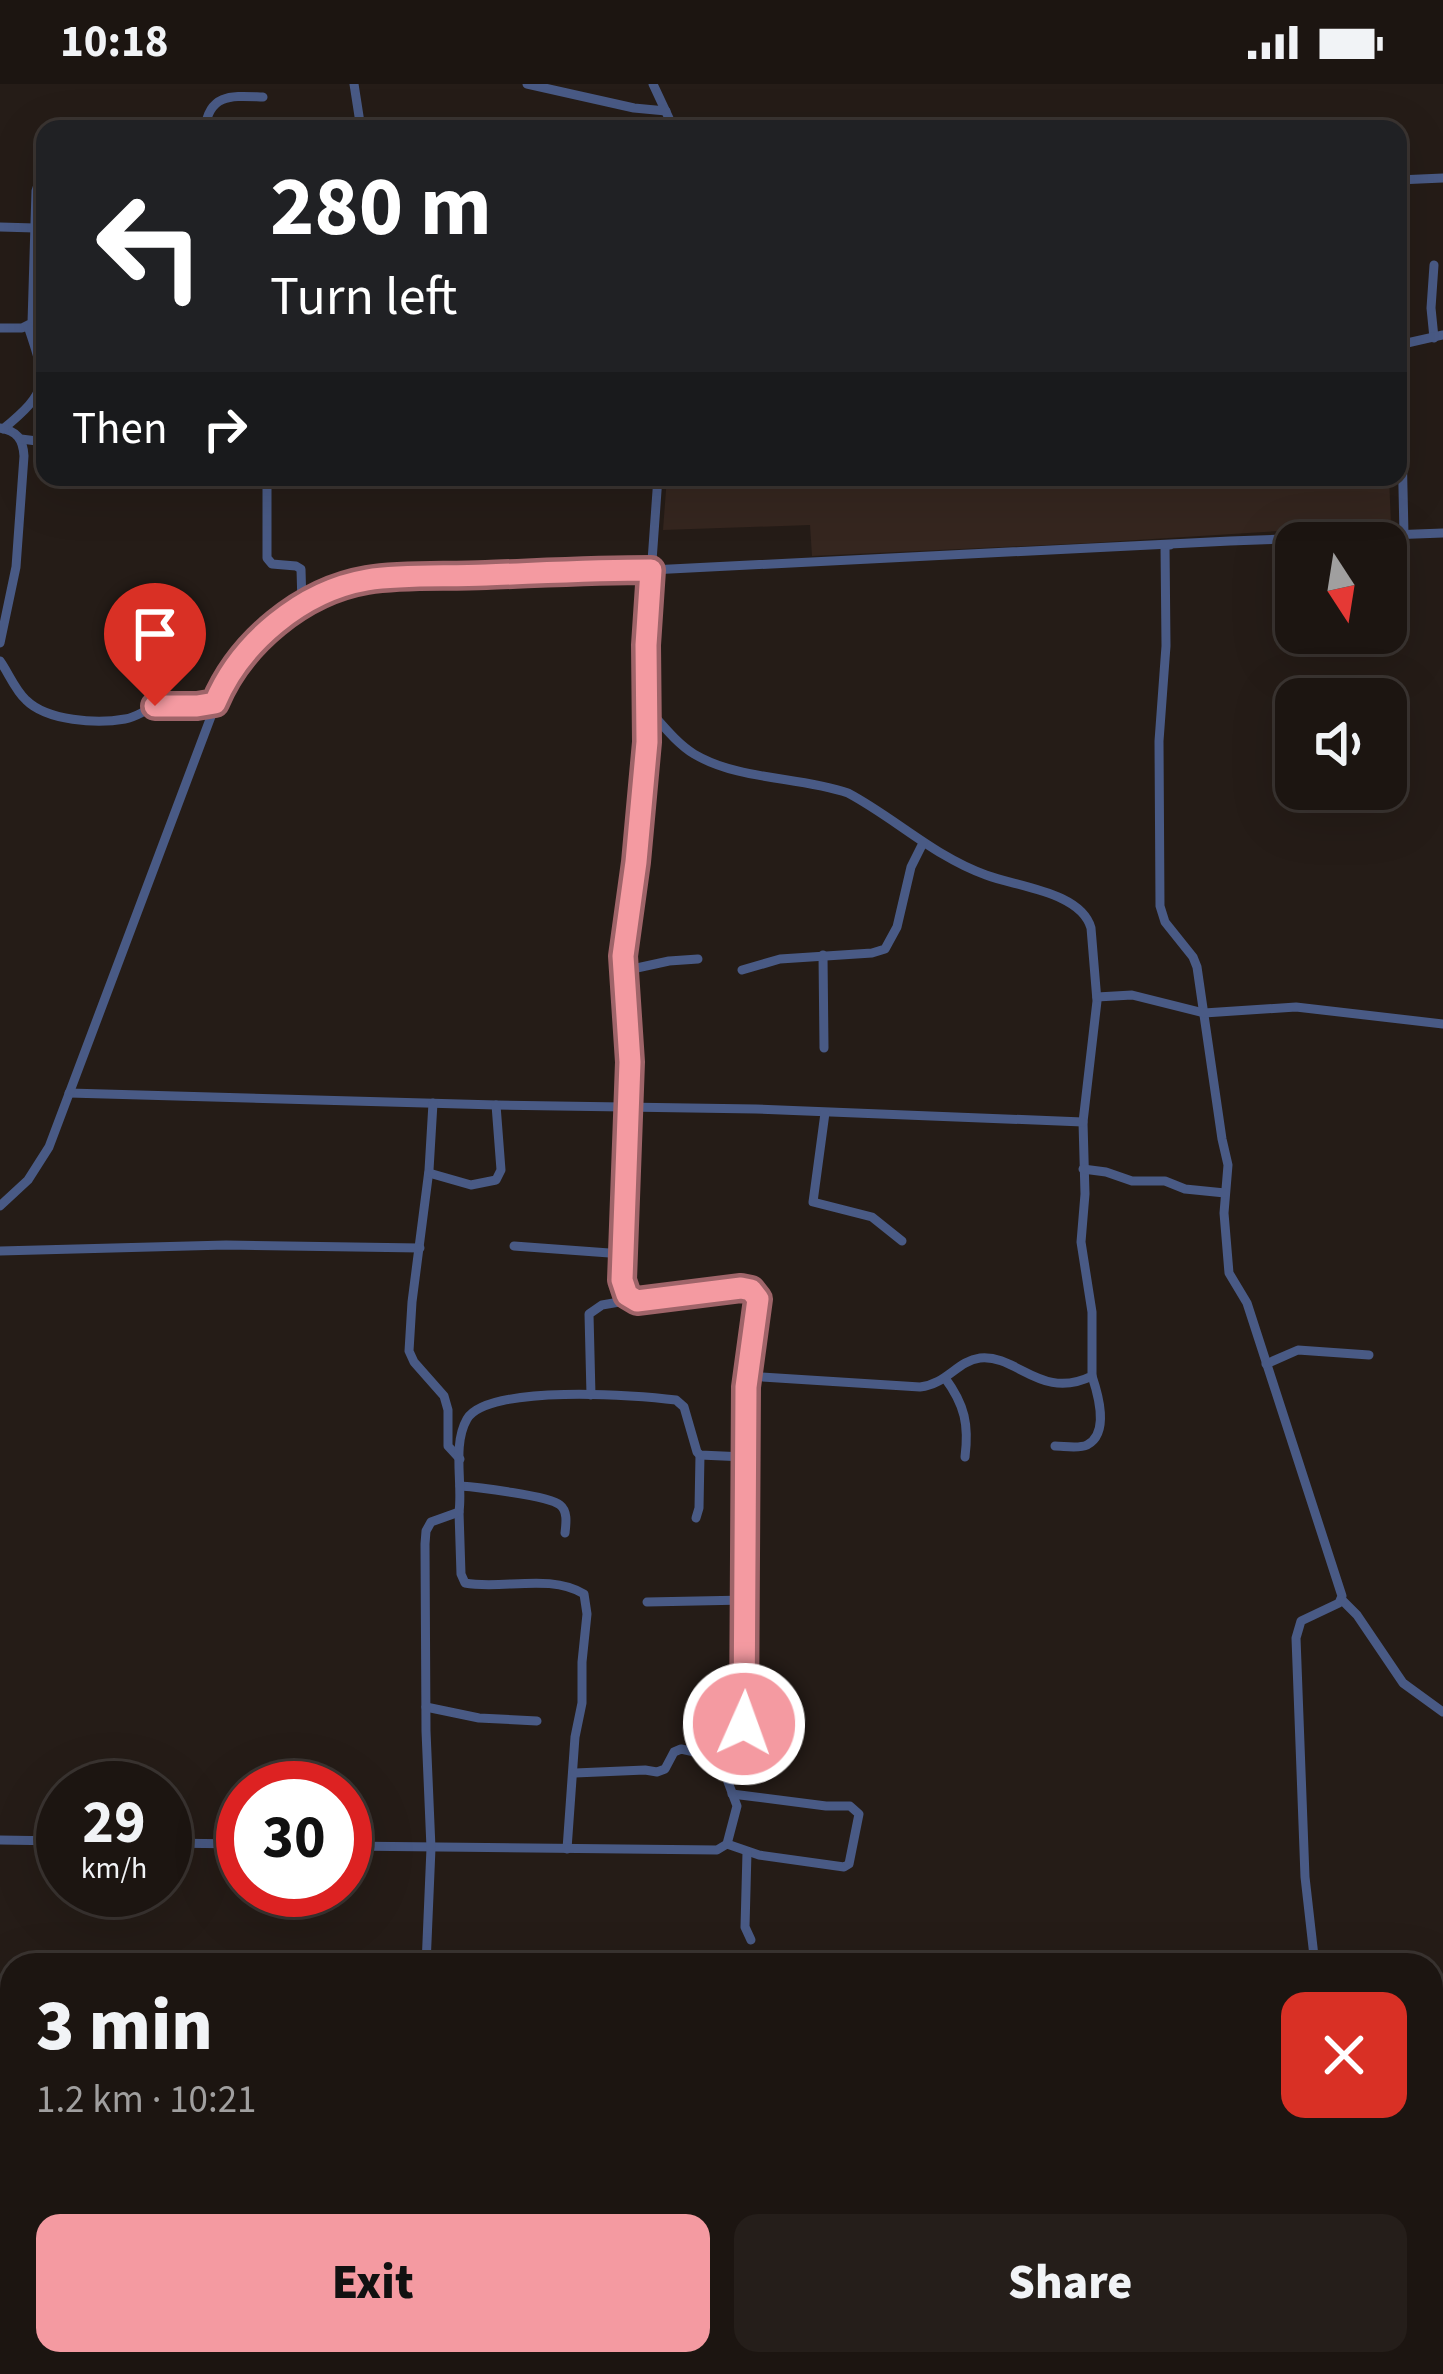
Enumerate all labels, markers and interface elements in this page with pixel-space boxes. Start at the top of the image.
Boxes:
text: 10:18 [60,10,169,74]
text: 280 m [270,148,492,268]
icon: left [72,168,228,324]
text: Turn left [270,259,457,336]
icon: right [192,396,258,462]
text: Then [72,397,168,461]
north arrow [1275,522,1407,654]
map controls [1275,522,1407,810]
pin [104,583,206,706]
icon: arrive [122,601,188,667]
button: sound [1275,678,1407,810]
position arrow [681,1661,807,1787]
speed limit sign: 30 [216,1761,372,1917]
text: 29 [82,1781,146,1866]
text: km/h [81,1847,147,1890]
text: 3 min [36,1975,213,2078]
button: close [1281,1992,1407,2118]
text: 1.2 km · 10:21 [36,2072,256,2128]
button: Exit [36,2214,710,2352]
button: Share [734,2214,1407,2352]

